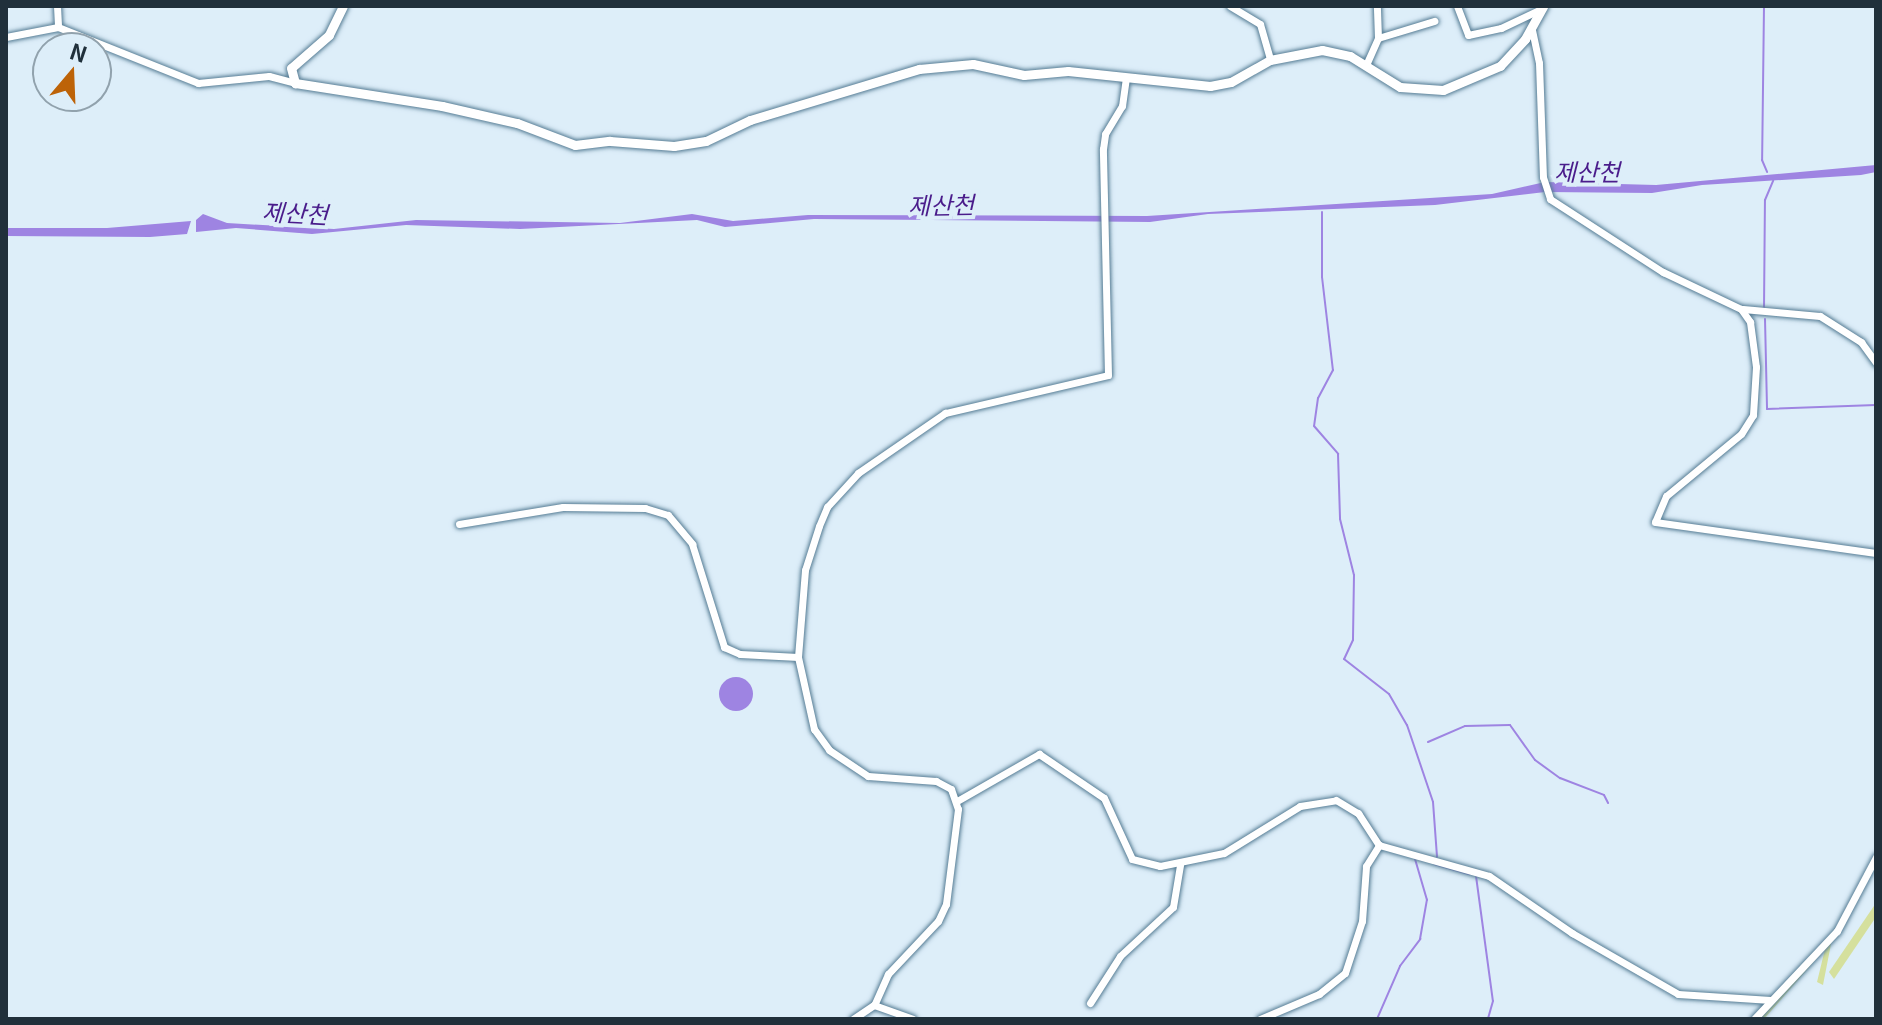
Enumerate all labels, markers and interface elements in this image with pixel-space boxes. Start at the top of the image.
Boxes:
north arrow [32,32,112,112]
text: N [66,33,92,69]
water label: 제산천 [1554,157,1620,185]
water label: 제산천 [908,189,974,219]
water label: 제산천 [261,196,329,228]

